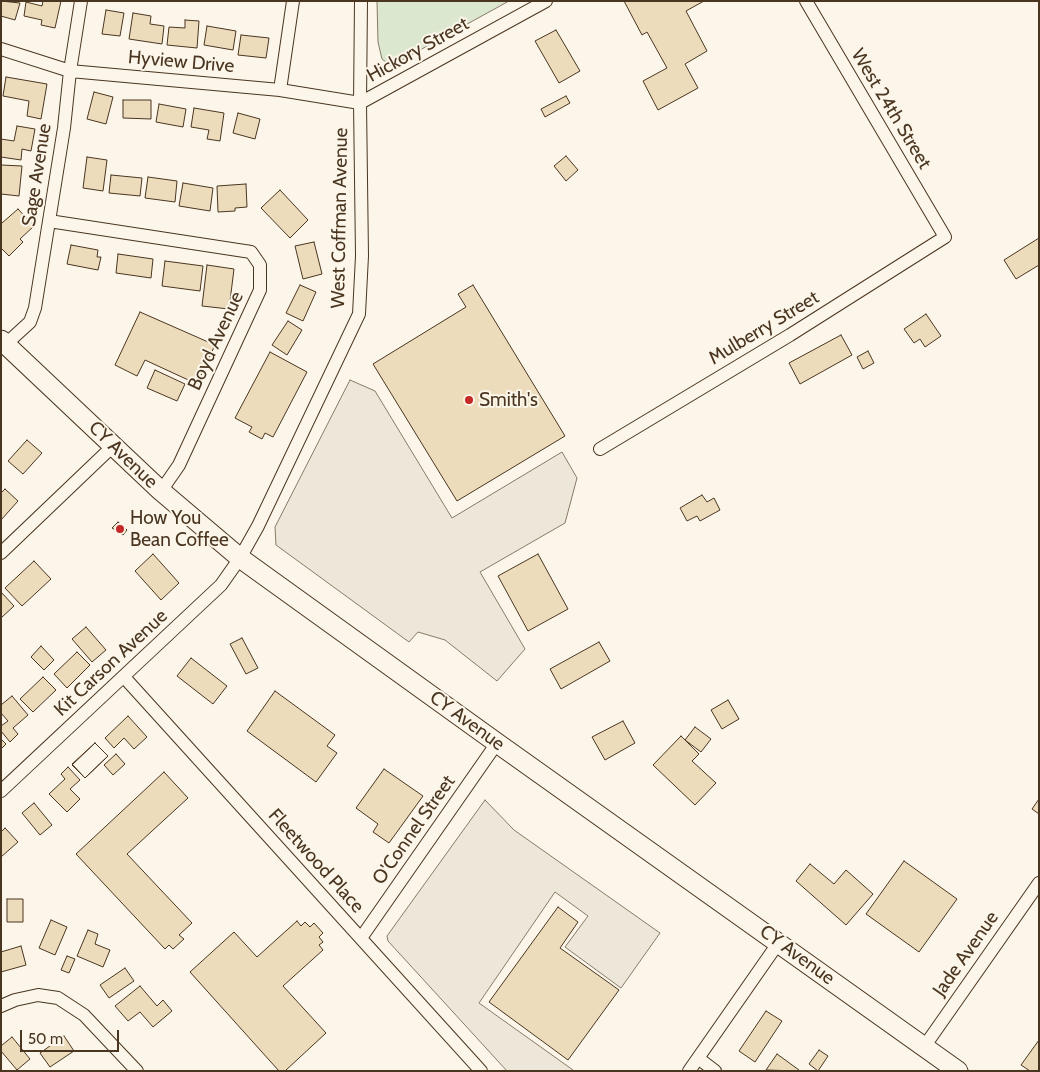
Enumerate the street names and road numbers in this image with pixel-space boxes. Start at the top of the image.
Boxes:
street label: Hickory Street [363,13,473,87]
street label: West 24th Street [846,45,936,173]
street label: Hyview Drive [127,46,235,78]
street label: Sage Avenue [18,122,56,228]
street label: West Coffman Avenue [327,127,353,309]
street label: Mulberry Street [705,286,823,370]
street label: Boyd Avenue [183,288,249,394]
street label: CY Avenue [84,417,162,493]
street label: Kit Carson Avenue [50,605,172,721]
street label: CY Avenue [425,686,509,756]
street label: O'Connel Street [368,771,460,889]
street label: Fleetwood Place [263,804,369,918]
street label: Jade Avenue [928,907,1004,1001]
street label: CY Avenue [755,920,839,990]

